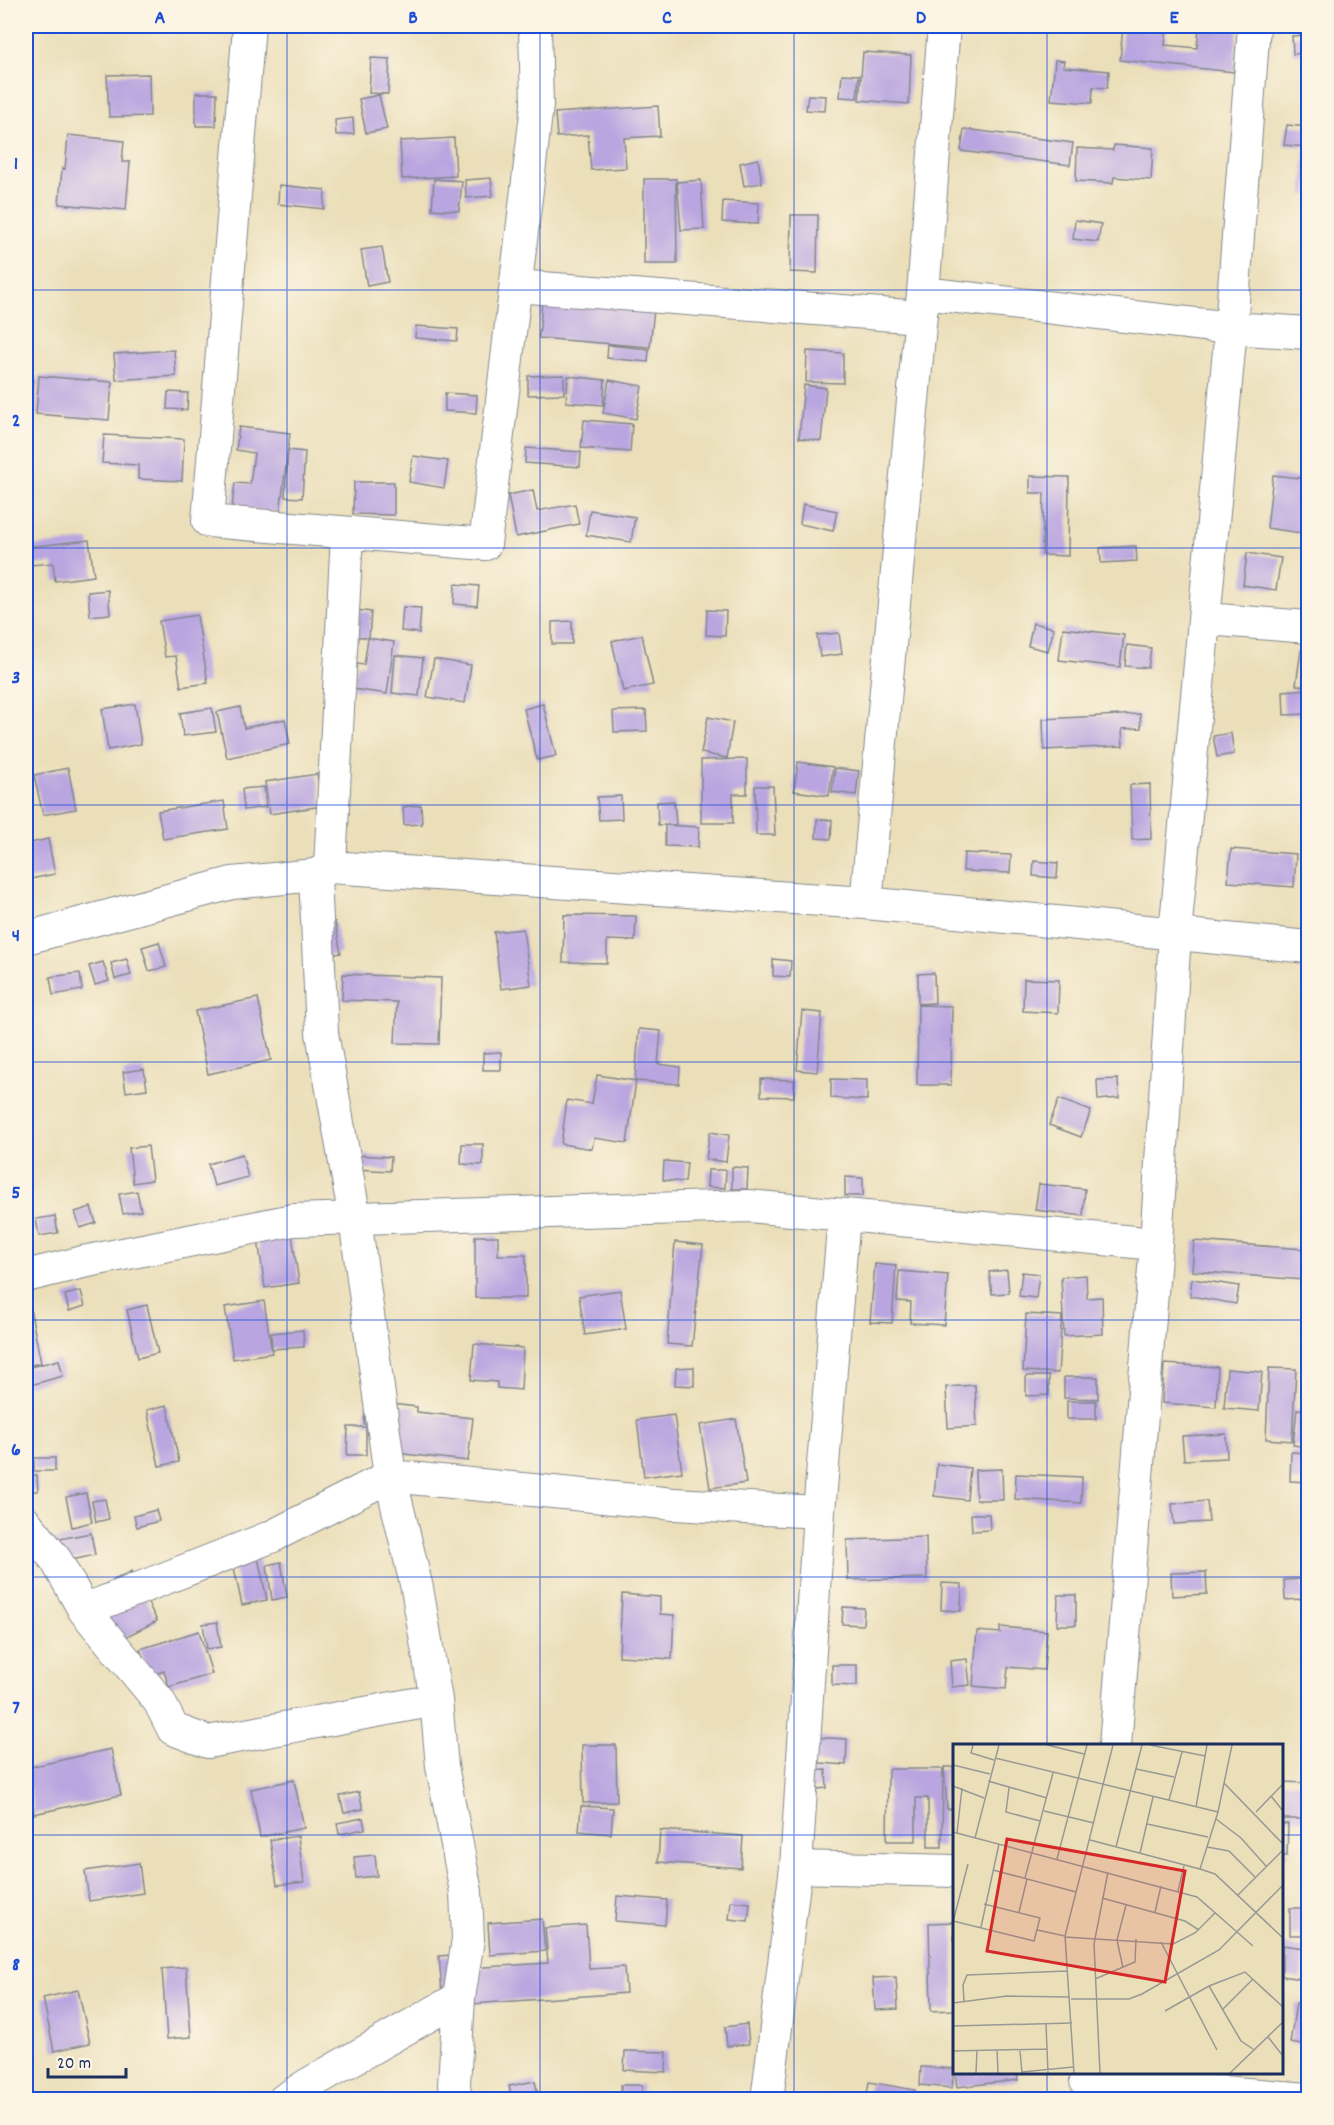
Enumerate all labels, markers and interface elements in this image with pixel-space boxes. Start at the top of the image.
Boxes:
text: A [155,5,166,33]
text: B [408,5,418,33]
text: C [662,5,672,33]
text: D [916,5,927,33]
text: E [1169,5,1179,33]
text: 1 [14,151,18,179]
text: 2 [12,408,20,436]
text: 3 [12,665,20,693]
text: 4 [12,923,20,951]
text: 5 [11,1180,21,1208]
text: 6 [11,1437,21,1465]
text: 7 [12,1695,20,1723]
inset map [953,1744,1283,2074]
text: 8 [12,1952,20,1980]
scale bar [48,2041,126,2079]
text: 20 m [57,2052,91,2077]

